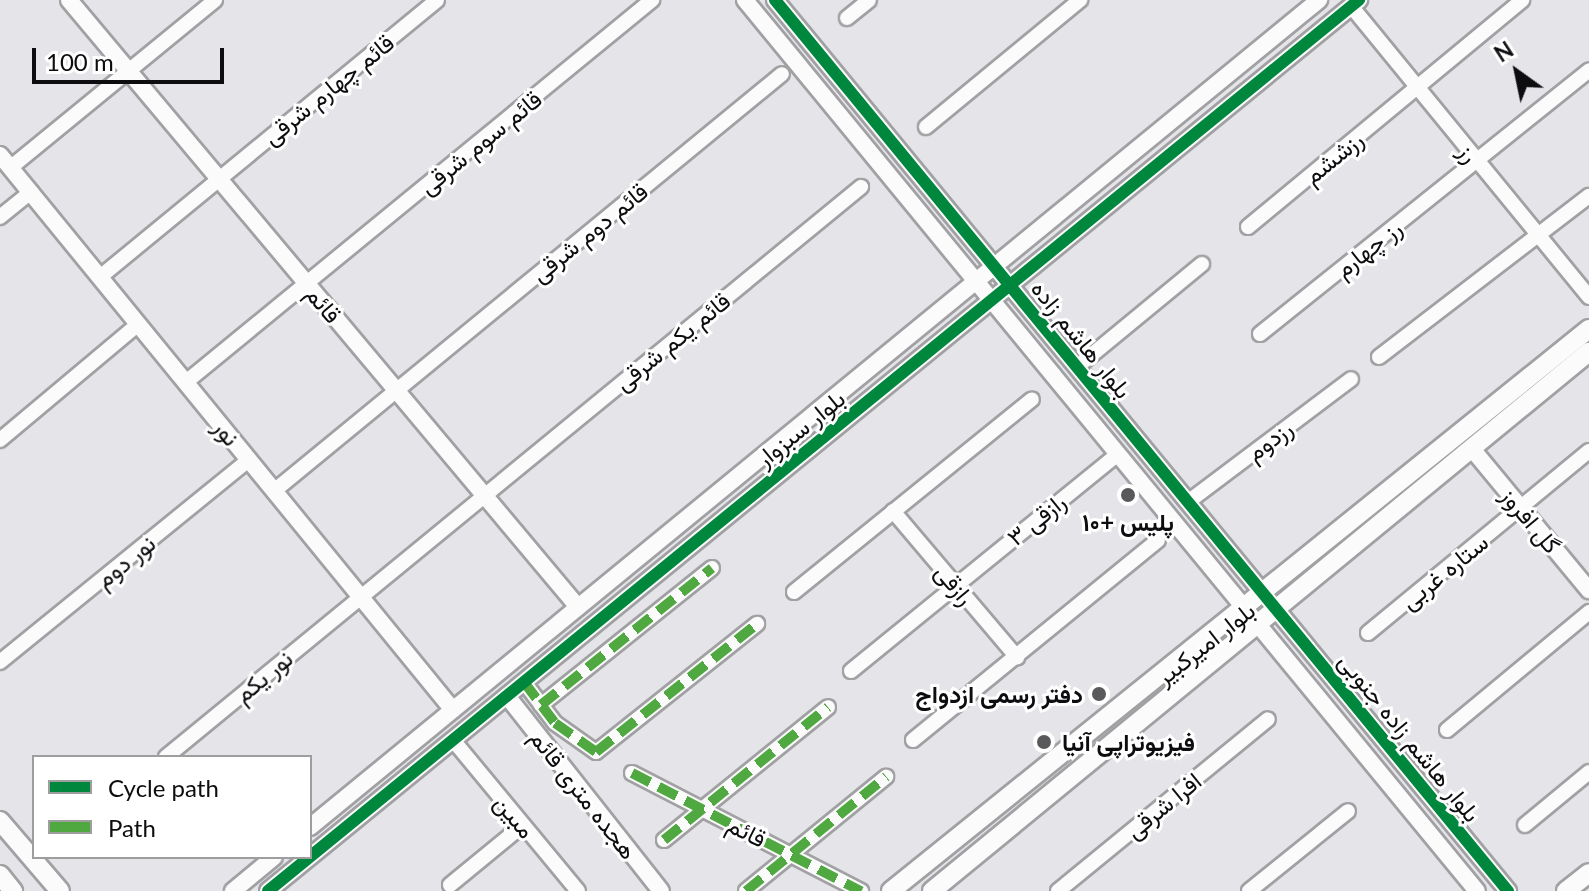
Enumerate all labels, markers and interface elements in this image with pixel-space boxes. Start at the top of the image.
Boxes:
street label: قائم چهارم شرقی [257,27,399,151]
scale bar [36,32,228,82]
north arrow [1477,32,1557,112]
text: N [1489,36,1518,67]
text: 100 m [46,47,114,76]
street label: قائم سوم شرقی [413,84,547,200]
street label: رزششم [1297,124,1369,190]
street label: رز [1453,138,1485,168]
street label: قائم دوم شرقی [525,176,653,288]
street label: رز چهارم [1329,213,1407,283]
street label: بلوار هاشم زاده [1026,274,1138,404]
street label: قائم [300,279,348,329]
street label: قائم یکم شرقی [608,286,736,396]
street label: بلوار سبزوار [750,383,850,473]
street label: نور [208,413,246,451]
street label: رزدوم [1240,413,1298,467]
street label: گل افروز [1495,481,1567,559]
marker: پلیس +۱۰ [1119,486,1137,504]
street label: رازقی ۳ [1001,487,1071,551]
place label: پلیس +۱۰ [1082,508,1174,536]
street label: ستاره غربی [1394,527,1494,615]
street label: نور دوم [89,528,161,594]
street label: رازقی [929,557,981,611]
street label: بلوار امیرکبیر [1150,595,1260,691]
street label: نور یکم [228,643,298,709]
street label: بلوار هاشم زاده جنوبی [1333,647,1487,827]
place label: دفتر رسمی ازدواج [915,680,1083,708]
marker: دفتر رسمی ازدواج [1090,685,1108,703]
street label: هجده متری قائم [524,723,644,865]
place label: فیزیوتراپی آنیا [1062,728,1195,756]
marker: فیزیوتراپی آنیا [1033,731,1055,753]
legend [32,755,312,859]
street label: افرا شرقی [1119,766,1207,844]
text: Cycle path [108,773,219,802]
street label: مبین [489,788,541,844]
street label: قائم [723,809,771,853]
text: Path [108,813,156,842]

